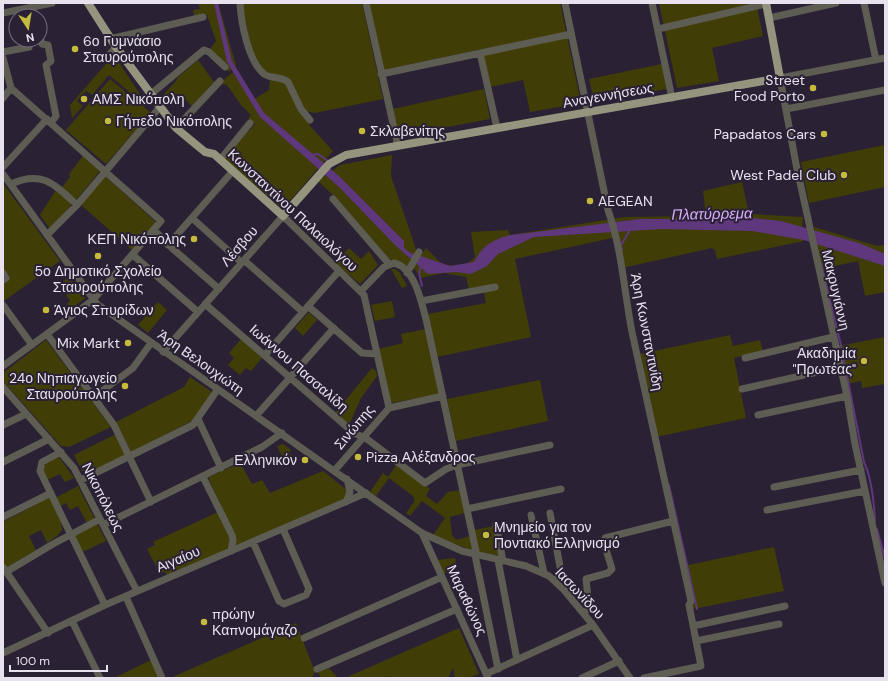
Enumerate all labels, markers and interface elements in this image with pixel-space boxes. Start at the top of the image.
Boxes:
north arrow [8,8,48,48]
text: N [25,30,35,45]
place label: 6ο Γυμνάσιο Σταυρούπολης [83,32,174,66]
marker: 6ο Γυμνάσιο Σταυρούπολης [70,44,80,54]
place label: Street Food Porto [734,71,805,105]
street label: Αναγεννήσεως [561,78,655,112]
marker: Street Food Porto [808,83,818,93]
place label: ΑΜΣ Νικόπολη [92,90,185,108]
marker: ΑΜΣ Νικόπολη [79,94,89,104]
place label: Γήπεδο Νικόπολης [116,112,232,130]
marker: Γήπεδο Νικόπολης [103,116,113,126]
place label: Σκλαβενίτης [370,122,445,140]
place label: Papadatos Cars [714,125,816,143]
marker: Σκλαβενίτης [357,126,367,136]
marker: Papadatos Cars [819,129,829,139]
street label: Κωνσταντίνου Παλαιολόγου [224,145,362,275]
place label: West Padel Club [730,166,836,184]
marker: West Padel Club [839,170,849,180]
place label: AEGEAN [598,192,653,210]
marker: AEGEAN [585,196,595,206]
water label: Πλατύρρεμα [671,203,753,225]
street label: Λέσβου [217,222,261,270]
place label: ΚΕΠ Νικόπολης [88,230,186,248]
marker: ΚΕΠ Νικόπολης [189,234,199,244]
street label: Μακρυγιάννη [818,248,854,332]
marker: 5ο Δημοτικό Σχολείο Σταυρούπολης [93,251,103,261]
place label: 5ο Δημοτικό Σχολείο Σταυρούπολης [34,262,162,296]
street label: Άρη Κωνσταντινίδη [627,272,667,392]
place label: Άγιος Σπυρίδων [54,301,154,319]
marker: Άγιος Σπυρίδων [41,305,51,315]
street label: Ιωάννου Πασσαλίδη [246,320,352,416]
street label: Άρη Βελουχιώτη [154,326,248,398]
place label: Mix Markt [57,334,120,352]
marker: Mix Markt [123,338,133,348]
place label: Ακαδημία "Πρωτέας" [792,344,856,378]
marker: Ακαδημία "Πρωτέας" [859,356,869,366]
place label: 24ο Νηπιαγωγείο Σταυρούπολης [9,369,117,403]
marker: 24ο Νηπιαγωγείο Σταυρούπολης [120,381,130,391]
street label: Σινώπης [330,401,378,453]
place label: Pizza Αλέξανδρος [366,448,476,466]
place label: Ελληνικόν [234,451,297,469]
marker: Pizza Αλέξανδρος [353,452,363,462]
marker: Ελληνικόν [300,455,310,465]
street label: Νικοπόλεως [78,459,128,535]
place label: Μνημείο για τον Ποντιακό Ελληνισμό [494,518,620,552]
marker: Μνημείο για τον Ποντιακό Ελληνισμό [481,530,491,540]
street label: Αιγαίου [153,542,203,576]
street label: Μαραθώνος [443,562,491,638]
street label: Ιασωνίδου [551,563,609,623]
place label: πρώην Καπνομάγαζο [212,605,298,639]
marker: πρώην Καπνομάγαζο [199,617,209,627]
scale bar [10,647,107,673]
text: 100 m [16,653,50,669]

